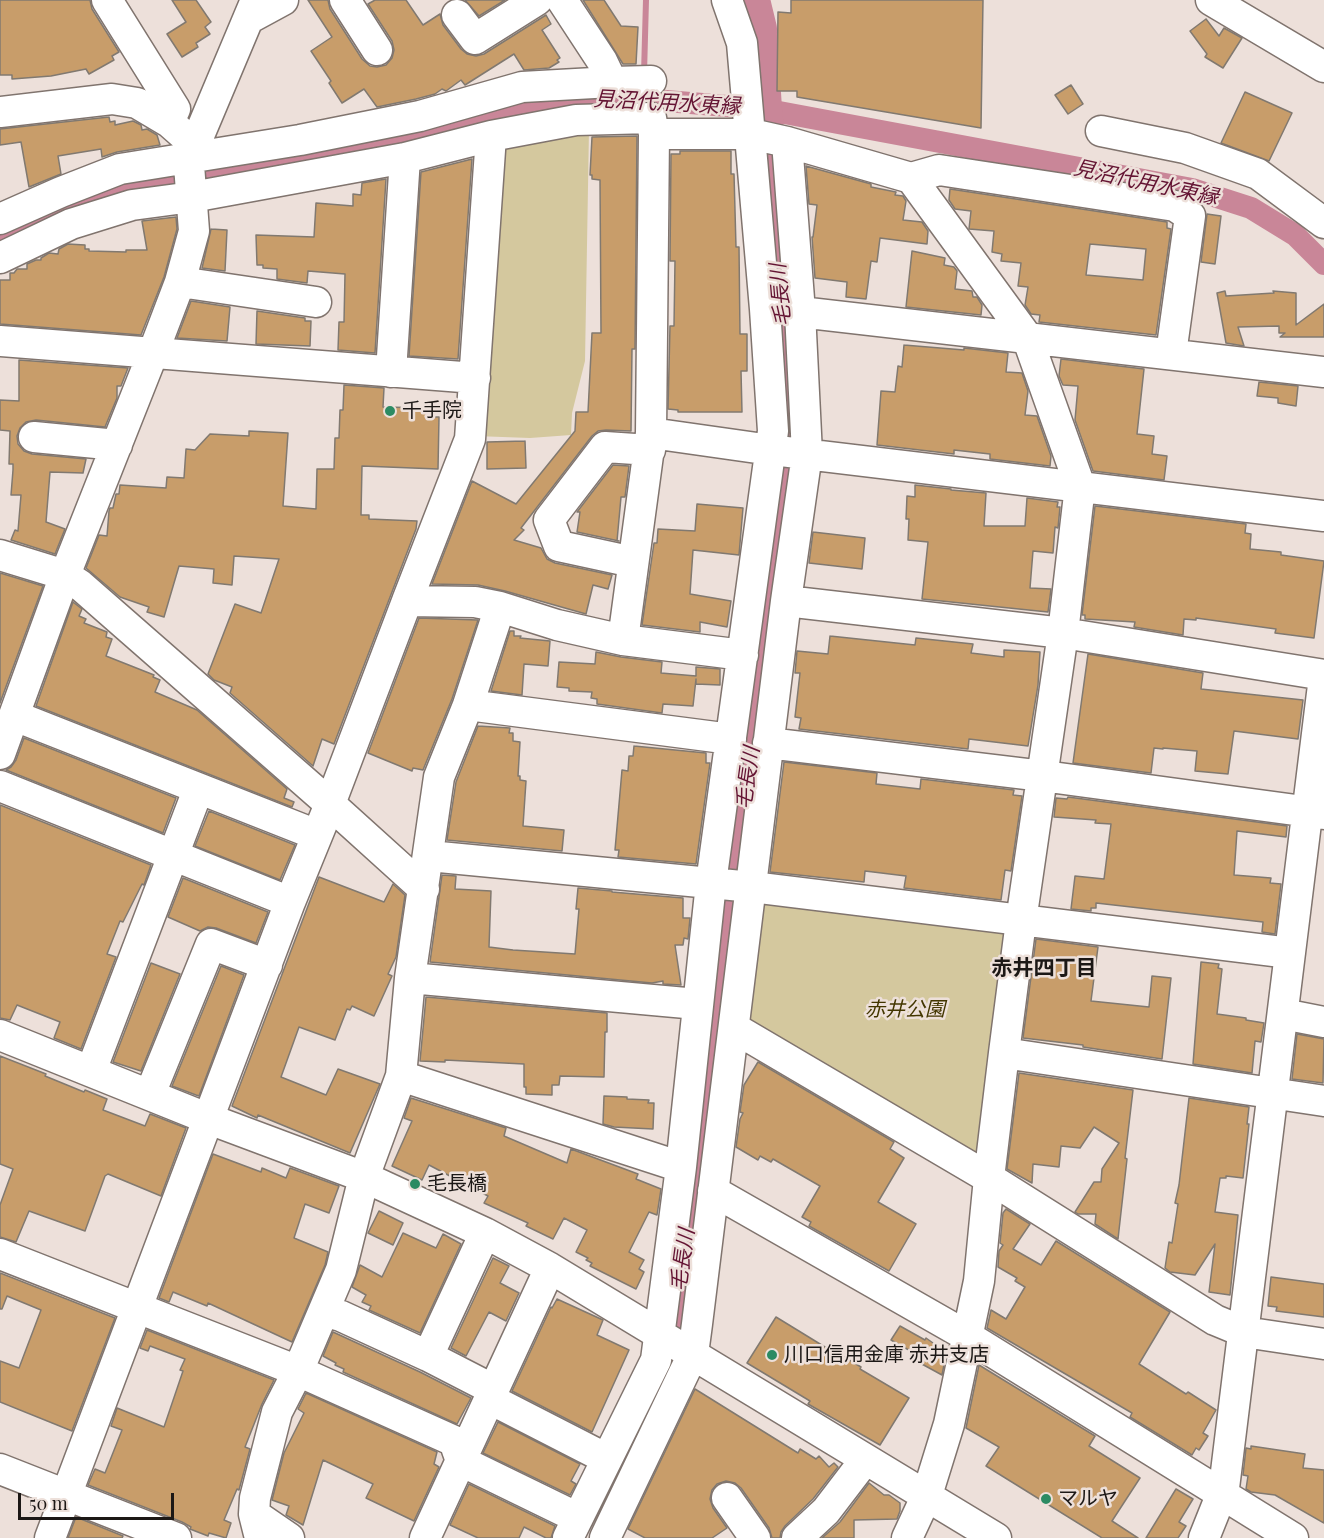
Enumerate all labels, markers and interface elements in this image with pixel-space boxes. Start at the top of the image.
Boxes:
water label: 見沼代用水東縁 [593,87,741,119]
water label: 見沼代用水東縁 [1071,155,1221,211]
water label: 毛長川 [766,263,796,327]
place label: 千手院 [402,399,462,423]
marker: 千手院 [383,404,397,418]
water label: 毛長川 [731,745,765,811]
district label: 赤井四丁目 [992,955,1096,981]
park label: 赤井公園 [865,998,945,1022]
place label: 毛長橋 [427,1172,487,1196]
marker: 毛長橋 [408,1177,422,1191]
water label: 毛長川 [666,1227,700,1293]
place label: 川口信用金庫 赤井支店 [784,1343,989,1367]
marker: 川口信用金庫 赤井支店 [765,1348,779,1362]
scale bar [21,1481,177,1519]
place label: マルヤ [1058,1487,1118,1511]
text: 50 m [29,1491,68,1515]
marker: マルヤ [1039,1492,1053,1506]

